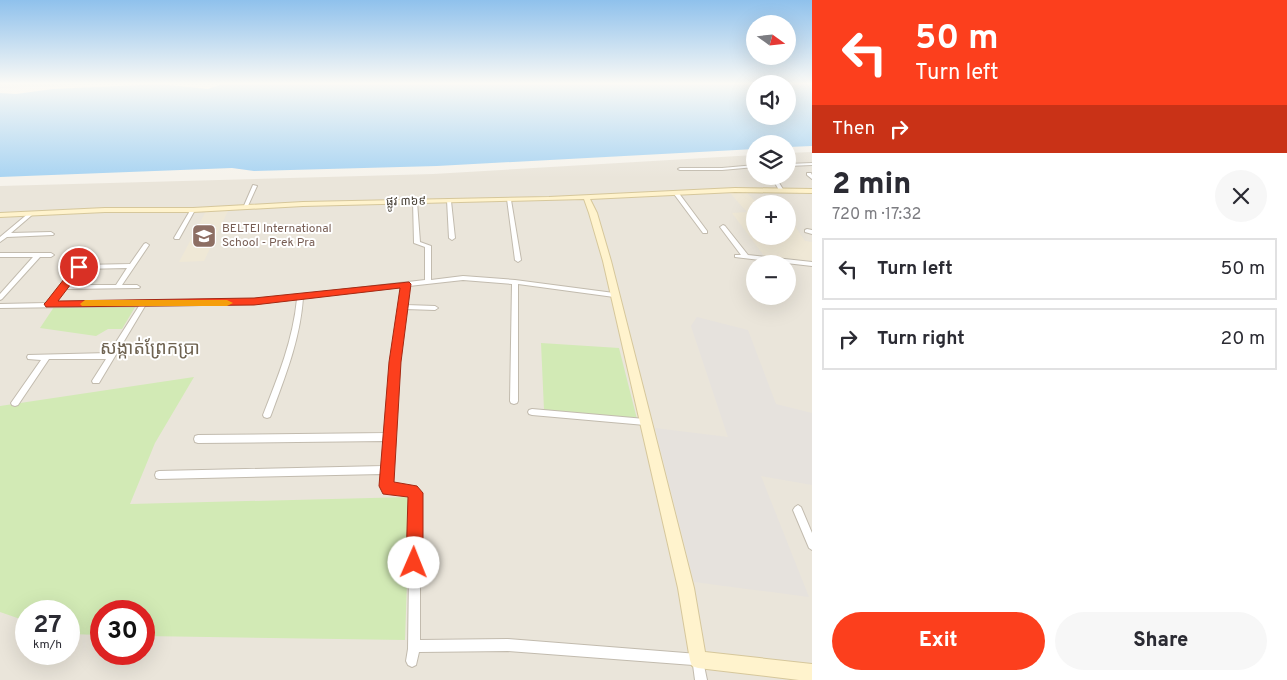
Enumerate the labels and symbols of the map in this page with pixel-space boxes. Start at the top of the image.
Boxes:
north arrow [746,15,796,65]
street label: ផ្លូវ ៣៦៩ [386,194,426,212]
place label: BELTEI International School - Prek Pra [222,221,332,251]
school or university icon: BELTEI International School - Prek Pra [191,223,217,249]
pin [58,246,100,288]
district label: សង្កាត់ព្រែកប្រា [100,337,200,361]
position arrow [387,536,439,588]
speed limit sign: 30 [90,600,155,665]

